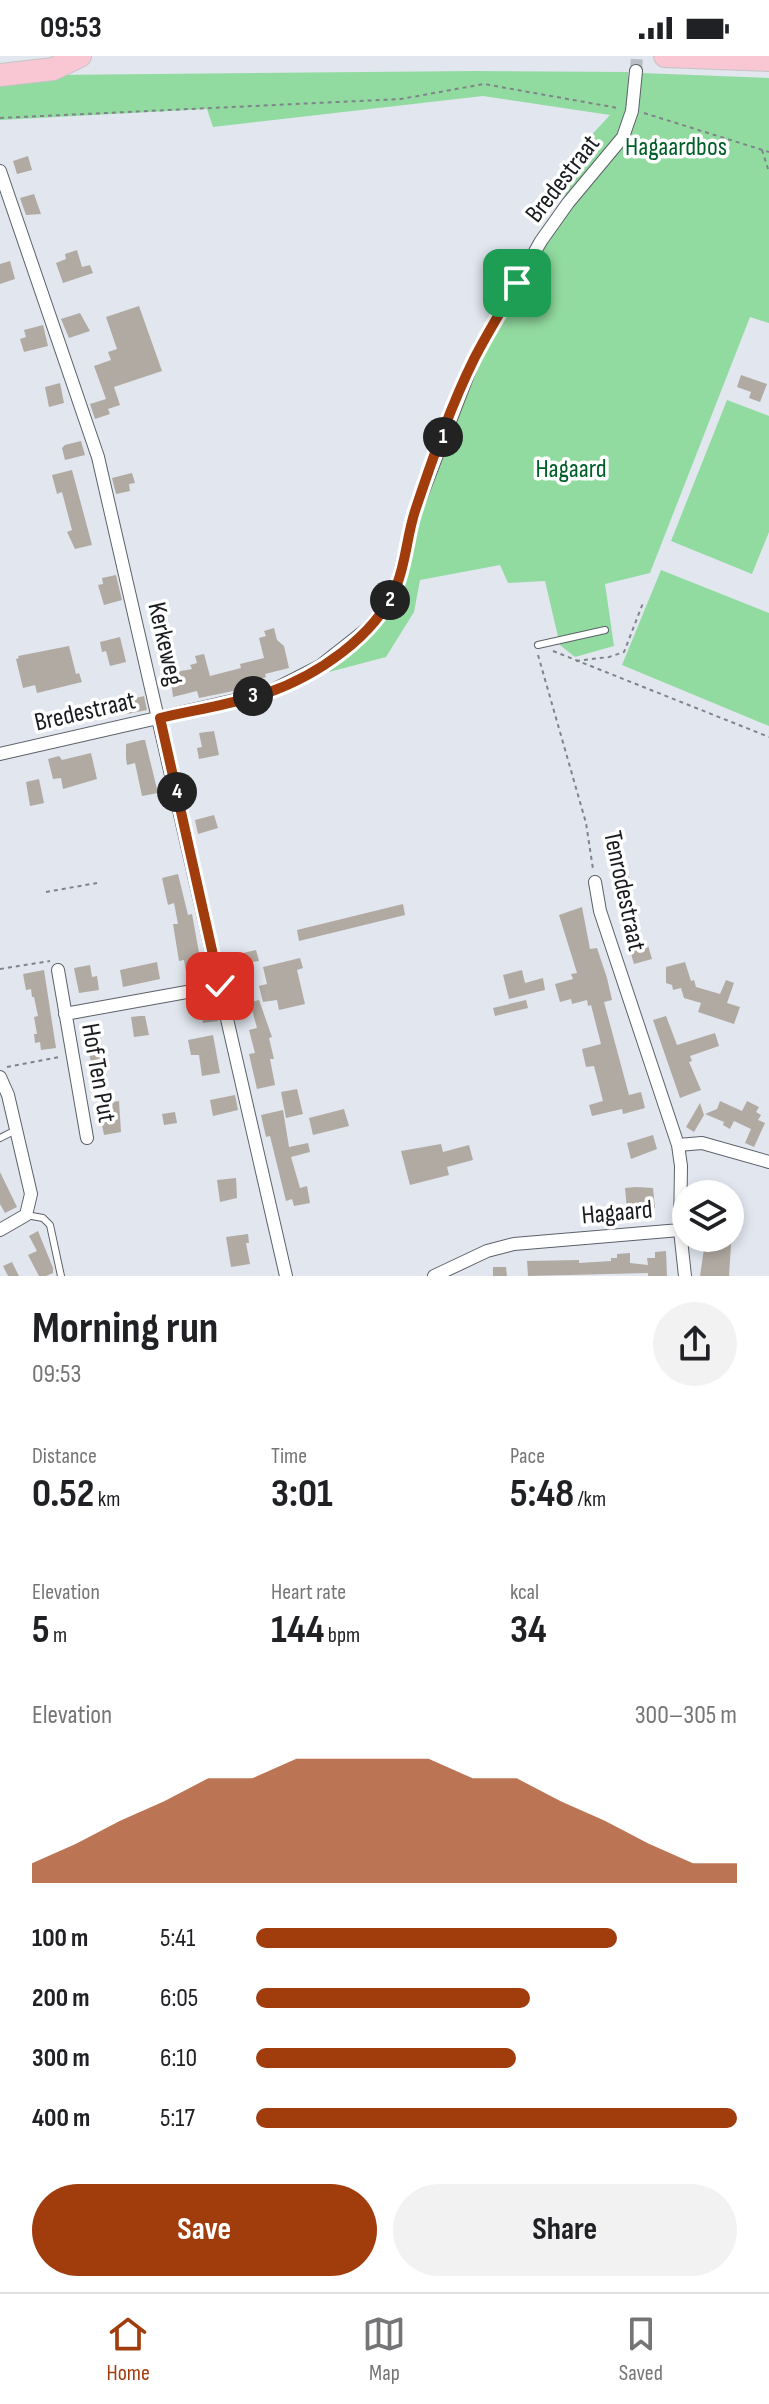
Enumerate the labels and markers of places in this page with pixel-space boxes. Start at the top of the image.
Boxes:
pin [483,249,551,317]
pin: 1 [423,417,463,457]
pin: 2 [370,580,410,620]
pin: 3 [233,676,273,716]
pin: 4 [157,772,197,812]
pin [186,952,254,1020]

